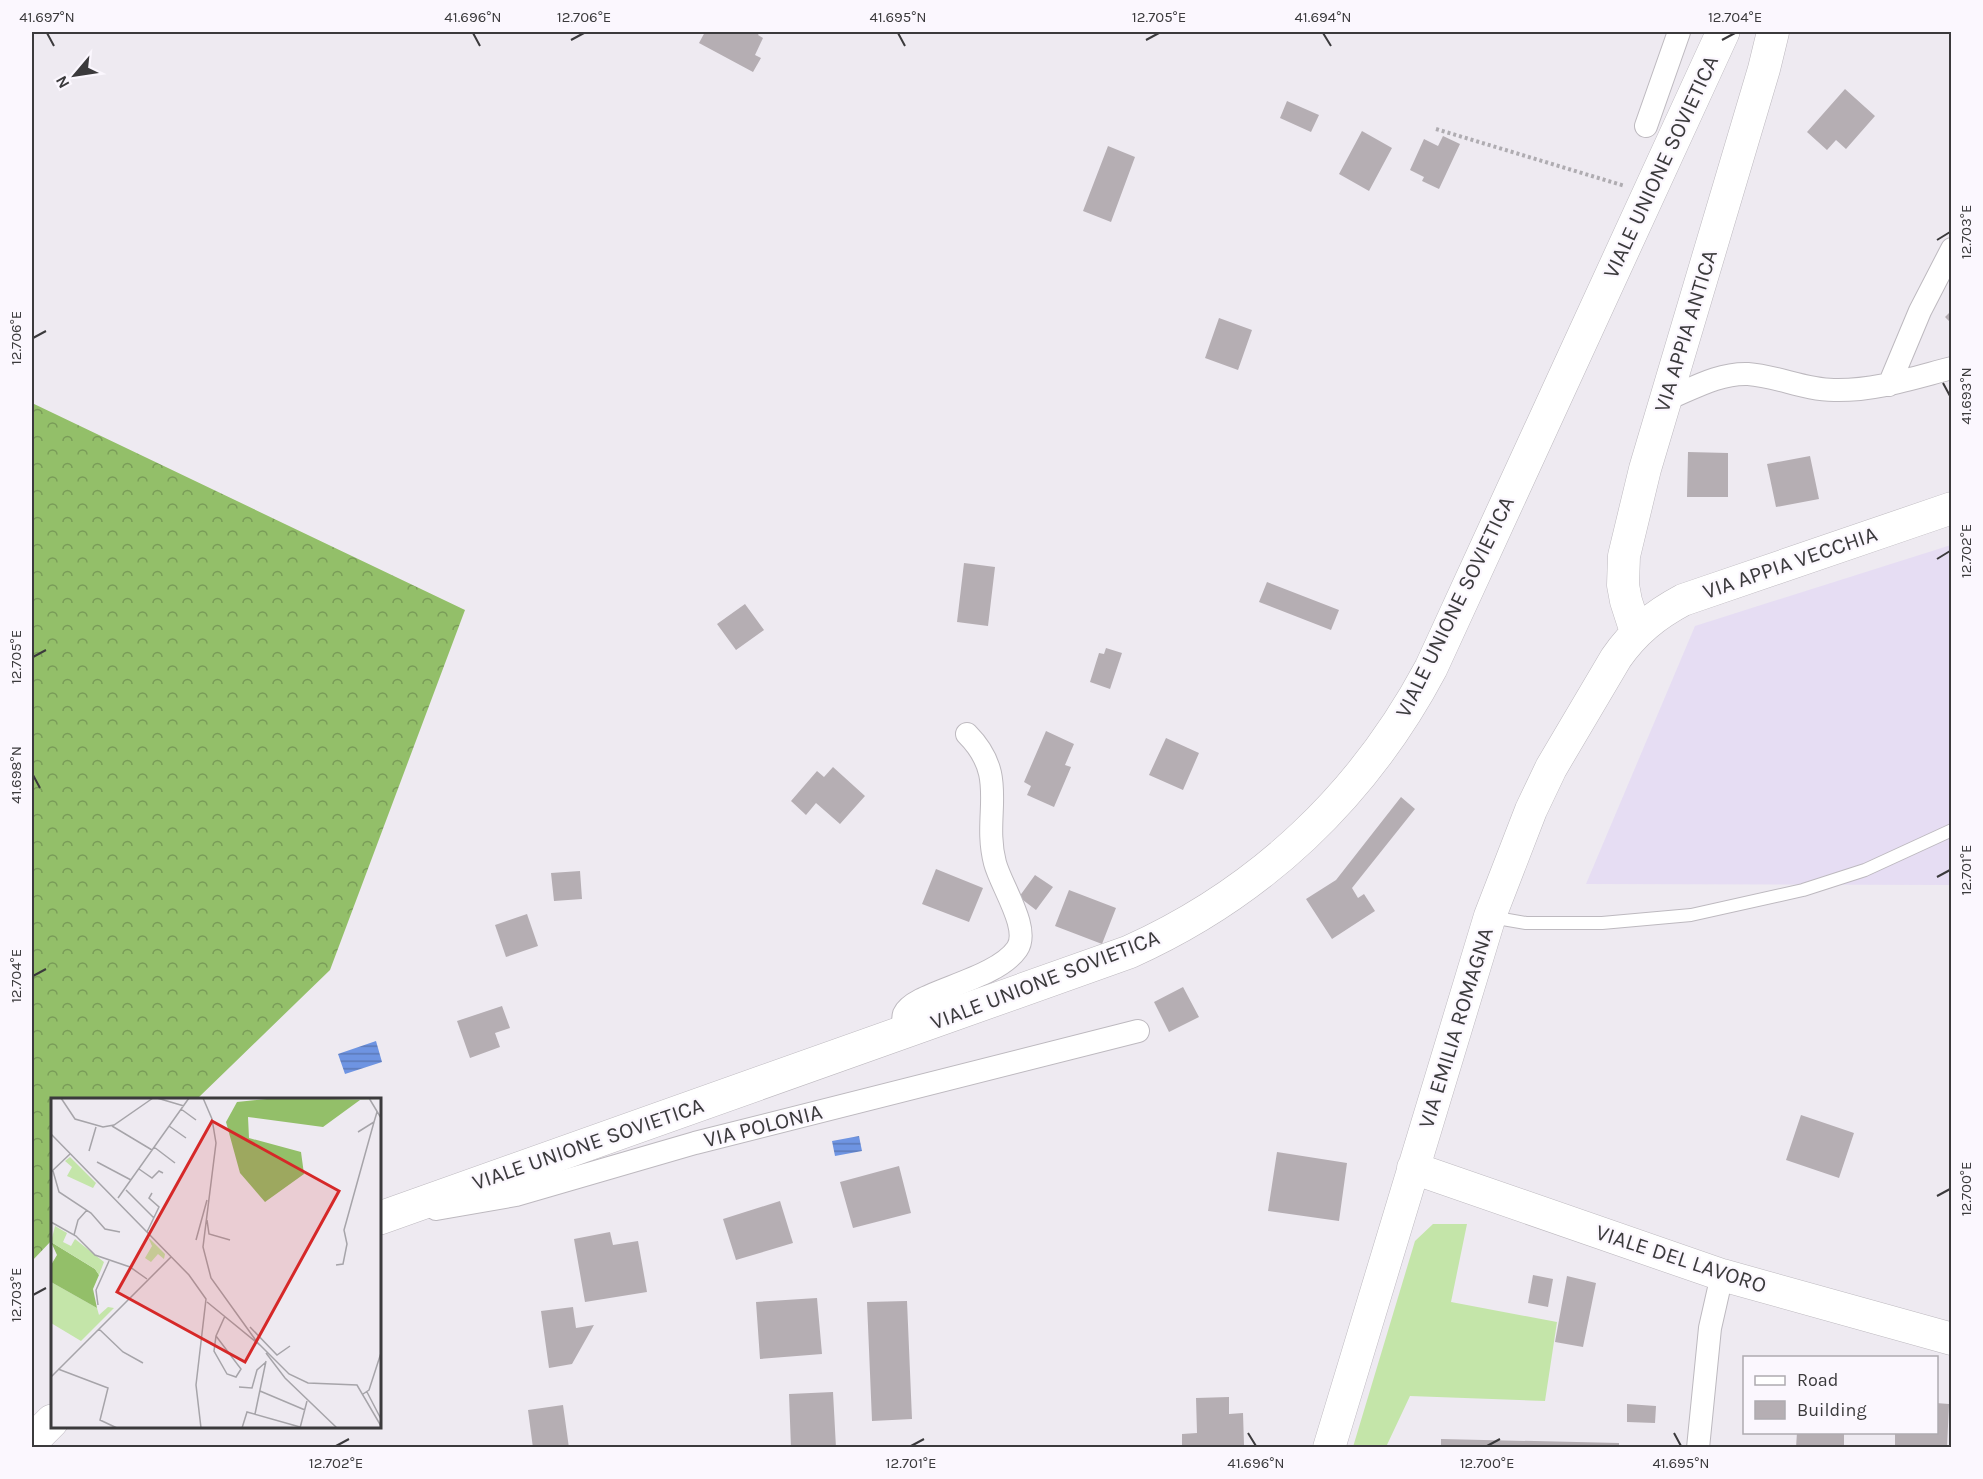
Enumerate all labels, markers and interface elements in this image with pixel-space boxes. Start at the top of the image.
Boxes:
text: 41.697°N [19,8,75,26]
text: 41.696°N [444,8,502,26]
text: 12.706°E [557,8,611,26]
text: 41.695°N [869,8,927,26]
text: 12.705°E [1132,8,1186,26]
text: 41.694°N [1294,8,1352,26]
text: 12.704°E [1708,8,1762,26]
north arrow [45,45,105,105]
street label: VIALE UNIONE SOVIETICA [1598,51,1724,283]
text: N [51,72,73,92]
text: 12.703°E [1957,205,1975,259]
street label: VIA APPIA ANTICA [1649,246,1723,415]
text: 12.706°E [7,311,25,365]
text: 41.693°N [1957,367,1975,425]
street label: VIALE UNIONE SOVIETICA [1390,492,1520,722]
street label: VIA APPIA VECCHIA [1699,521,1881,605]
text: 12.702°E [1957,524,1975,578]
text: 12.705°E [7,630,25,684]
text: 41.698°N [7,746,25,804]
text: 12.701°E [1957,845,1975,895]
street label: VIALE UNIONE SOVIETICA [927,924,1163,1036]
street label: VIA EMILIA ROMAGNA [1413,924,1499,1132]
text: 12.704°E [7,949,25,1003]
street label: VIALE UNIONE SOVIETICA [469,1092,707,1196]
inset map [51,1098,381,1428]
street label: VIA POLONIA [701,1099,825,1153]
text: 12.700°E [1957,1162,1975,1216]
street label: VIALE DEL LAVORO [1592,1219,1770,1299]
text: 12.703°E [7,1268,25,1322]
legend [1743,1356,1938,1434]
text: Road [1797,1369,1838,1391]
text: Building [1797,1399,1867,1421]
text: 12.702°E [309,1454,363,1472]
text: 12.701°E [886,1454,936,1472]
text: 41.696°N [1227,1454,1285,1472]
text: 12.700°E [1460,1454,1514,1472]
text: 41.695°N [1652,1454,1710,1472]

